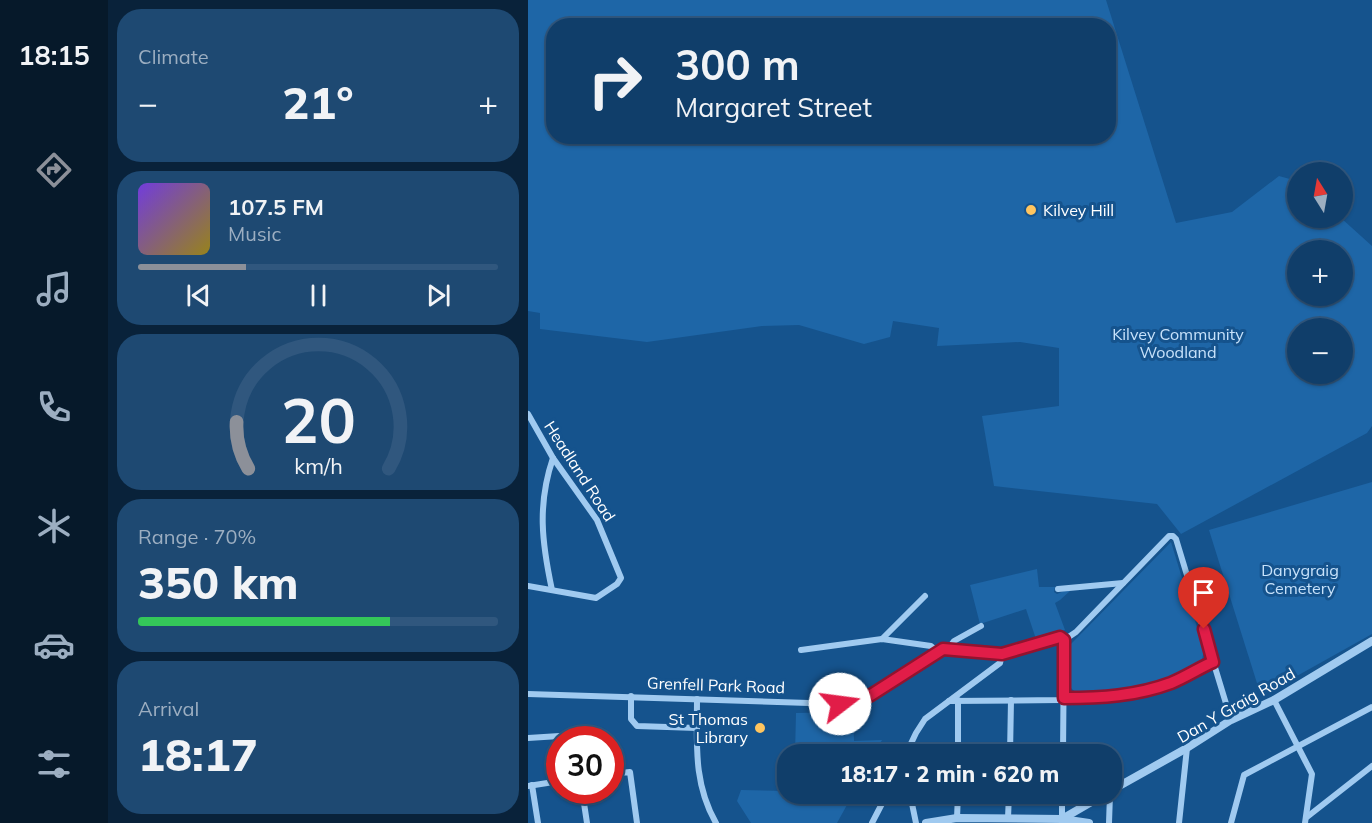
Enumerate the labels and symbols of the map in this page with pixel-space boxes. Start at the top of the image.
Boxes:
north arrow [1287,162,1353,228]
place label: Kilvey Hill [1043,200,1114,220]
marker: Kilvey Hill [1024,203,1038,217]
park label: Kilvey Community Woodland [1112,324,1244,362]
street label: Headland Road [540,417,620,525]
park label: Danygraig Cemetery [1261,560,1339,598]
pin [1178,567,1229,629]
street label: Dan Y Graig Road [1173,663,1299,747]
position arrow [808,672,872,736]
street label: Grenfell Park Road [647,673,785,697]
place label: St Thomas Library [669,709,748,747]
marker: St Thomas Library [753,721,767,735]
speed limit sign: 30 [546,726,624,804]

